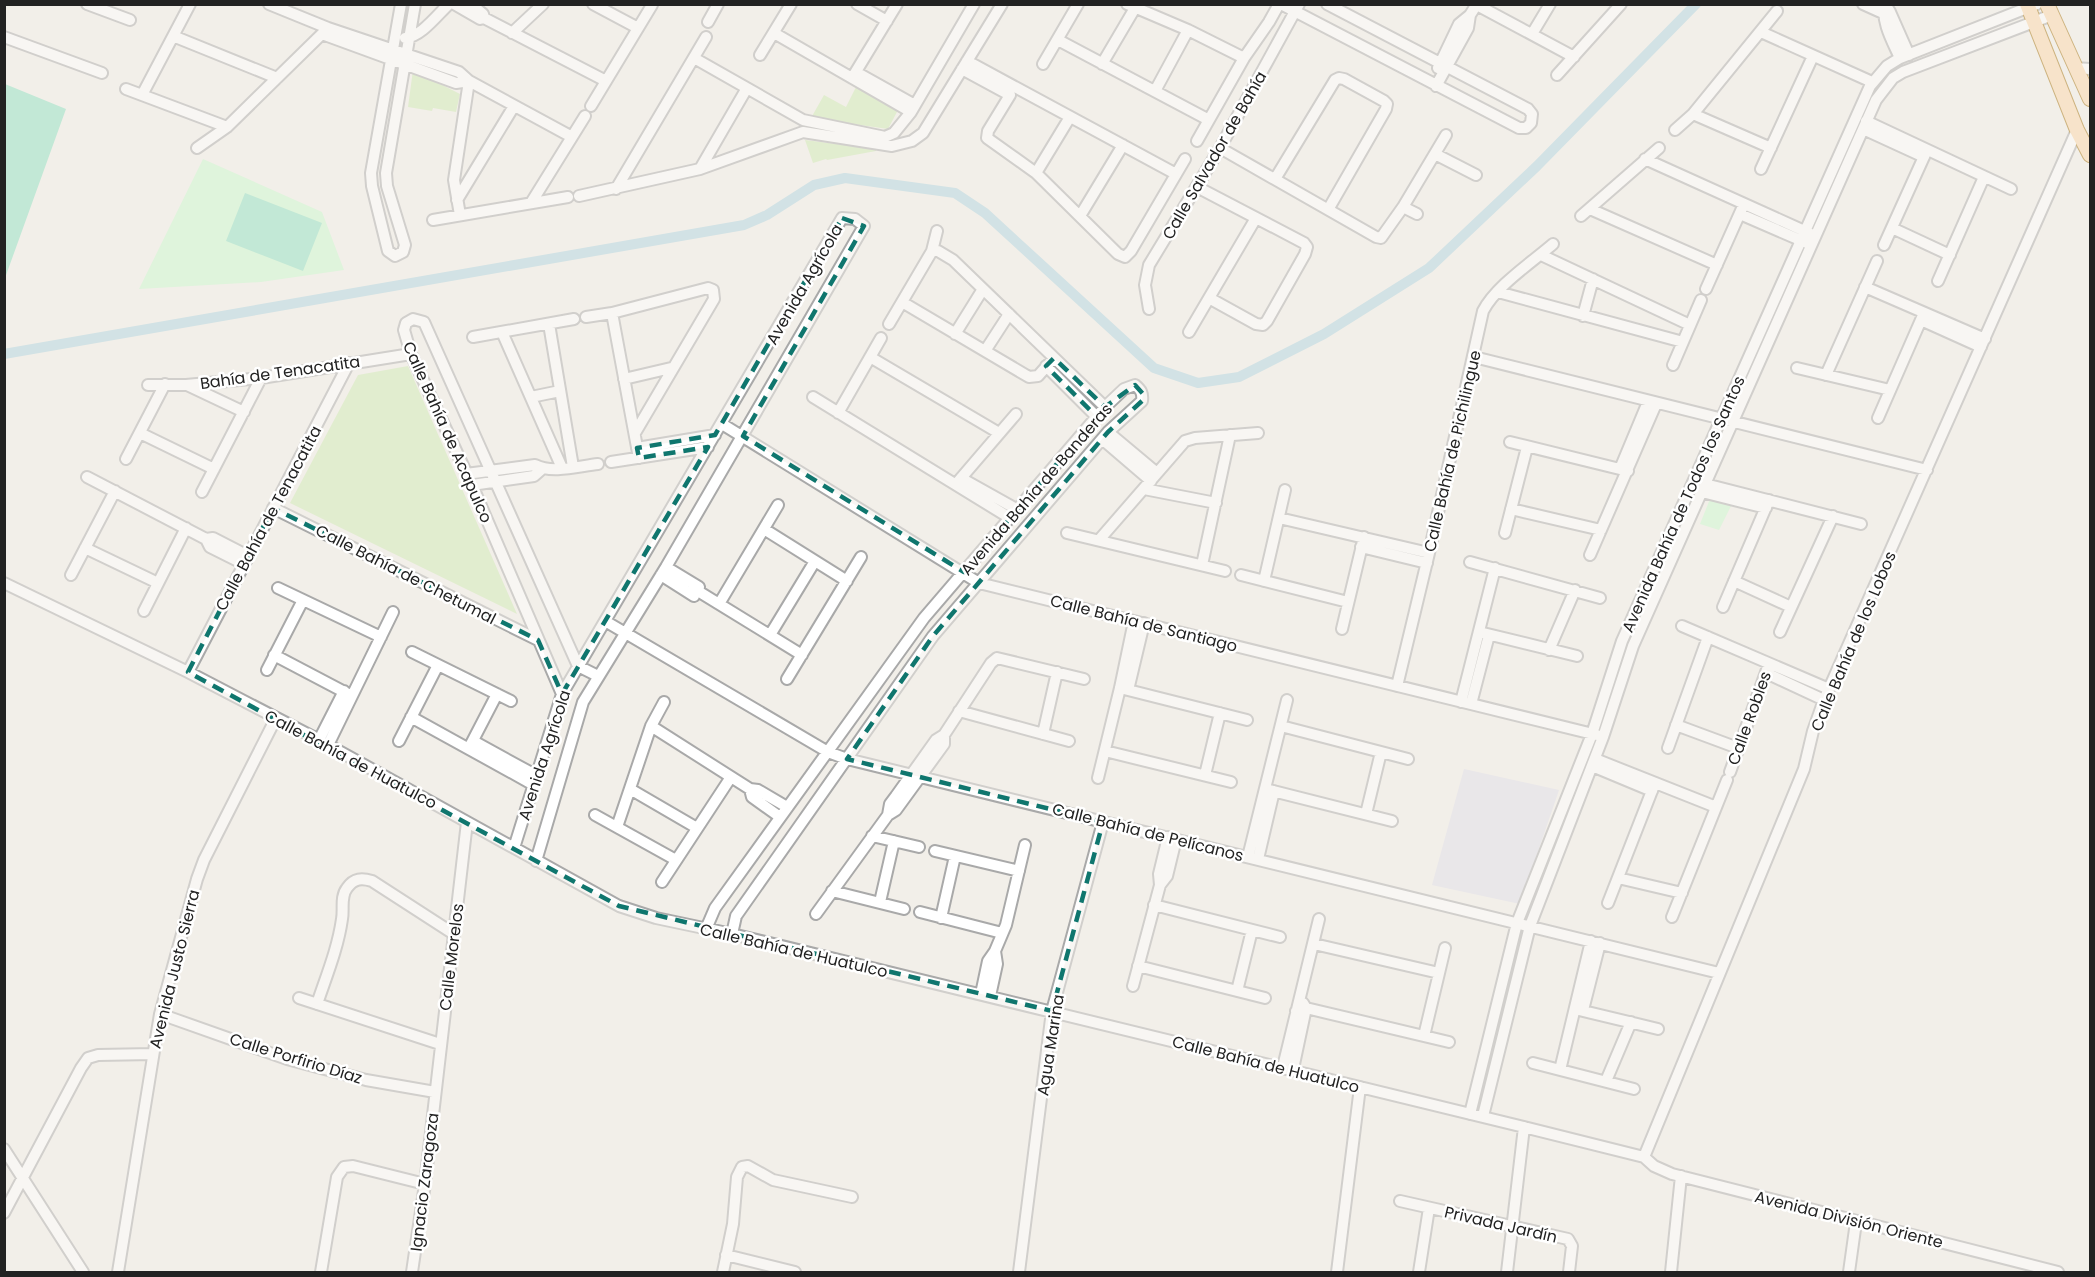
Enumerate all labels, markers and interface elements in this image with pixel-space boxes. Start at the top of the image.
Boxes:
street label: Calle Salvador de Bahía [1157,67,1272,244]
street label: Avenida Agrícola [760,220,848,349]
street label: Calle Bahía de Acapulco [397,338,498,527]
street label: Calle Bahía de Pichilingue [1418,348,1487,554]
street label: Bahía de Tenacatita [199,350,362,395]
street label: Avenida Bahía de Todos los Santos [1616,372,1751,636]
street label: Avenida Bahía de Banderas [955,398,1118,580]
street label: Calle Bahía de Tenacatita [210,422,327,615]
street label: Calle Bahía de Chetumal [311,519,500,630]
street label: Calle Bahía de los Lobos [1805,548,1902,735]
street label: Calle Bahía de Santiago [1048,589,1240,658]
street label: Calle Robles [1722,668,1777,768]
street label: Avenida Agrícola [513,687,576,823]
street label: Calle Bahía de Huatulco [261,704,441,815]
street label: Calle Bahía de Pelícanos [1050,798,1246,867]
street label: Avenida Justo Sierra [144,887,205,1051]
street label: Calle Morelos [434,902,469,1012]
street label: Calle Bahía de Huatulco [698,918,890,983]
street label: Agua Marina [1031,993,1070,1097]
street label: Calle Porfirio Díaz [227,1027,365,1090]
street label: Calle Bahía de Huatulco [1170,1030,1362,1099]
street label: Ignacio Zaragoza [405,1111,444,1253]
street label: Avenida División Oriente [1752,1185,1946,1254]
street label: Privada Jardín [1442,1200,1560,1249]

